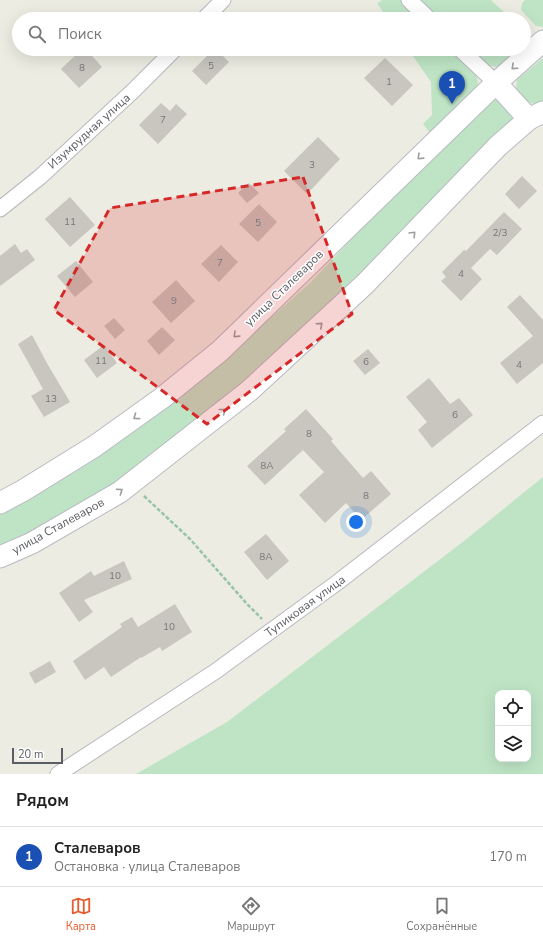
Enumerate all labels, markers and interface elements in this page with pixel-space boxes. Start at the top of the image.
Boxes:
search box [12,12,531,56]
icon: search [26,23,48,45]
text: Поиск [58,24,102,44]
house number: 5 [208,59,214,73]
house number: 8 [79,61,85,75]
one-way arrow [511,62,519,70]
pin: 1 [439,71,465,104]
house number: 1 [386,75,392,89]
street label: Изумрудная улица [44,90,134,172]
house number: 7 [160,113,166,127]
one-way arrow [417,152,425,160]
house number: 3 [309,158,315,172]
house number: 11 [64,215,76,229]
house number: 5 [255,216,261,230]
house number: 2/3 [493,226,507,240]
one-way arrow [408,231,416,239]
street label: улица Сталеваров [241,246,327,330]
house number: 7 [217,256,223,270]
house number: 4 [458,267,464,281]
house number: 9 [171,294,177,308]
one-way arrow [315,323,323,330]
one-way arrow [233,330,241,338]
house number: 11 [95,354,107,368]
house number: 6 [363,355,369,369]
house number: 4 [516,358,522,372]
house number: 13 [45,392,57,406]
house number: 6 [452,408,458,422]
one-way arrow [218,409,225,416]
one-way arrow [133,412,140,419]
house number: 8 [306,427,312,441]
house number: 8А [260,459,274,473]
one-way arrow [116,488,123,496]
house number: 8 [363,489,369,503]
street label: улица Сталеваров [9,494,107,558]
your location [346,512,366,532]
house number: 8А [259,550,273,564]
house number: 10 [109,569,121,583]
street label: Тупиковая улица [262,571,348,641]
house number: 10 [163,620,175,634]
map controls [495,690,531,762]
button: locate [495,690,531,726]
button: layers [495,726,531,762]
scale bar [12,746,63,765]
text: 20 m [18,747,43,762]
text: Рядом [16,789,69,812]
text: Сталеваров [54,838,141,858]
text: 1 [25,848,33,866]
text: 170 m [489,848,527,866]
text: Остановка · улица Сталеваров [54,858,240,876]
tab: Карта [66,895,96,934]
tab: Маршрут [227,895,275,934]
tab: Сохранённые [406,895,477,934]

